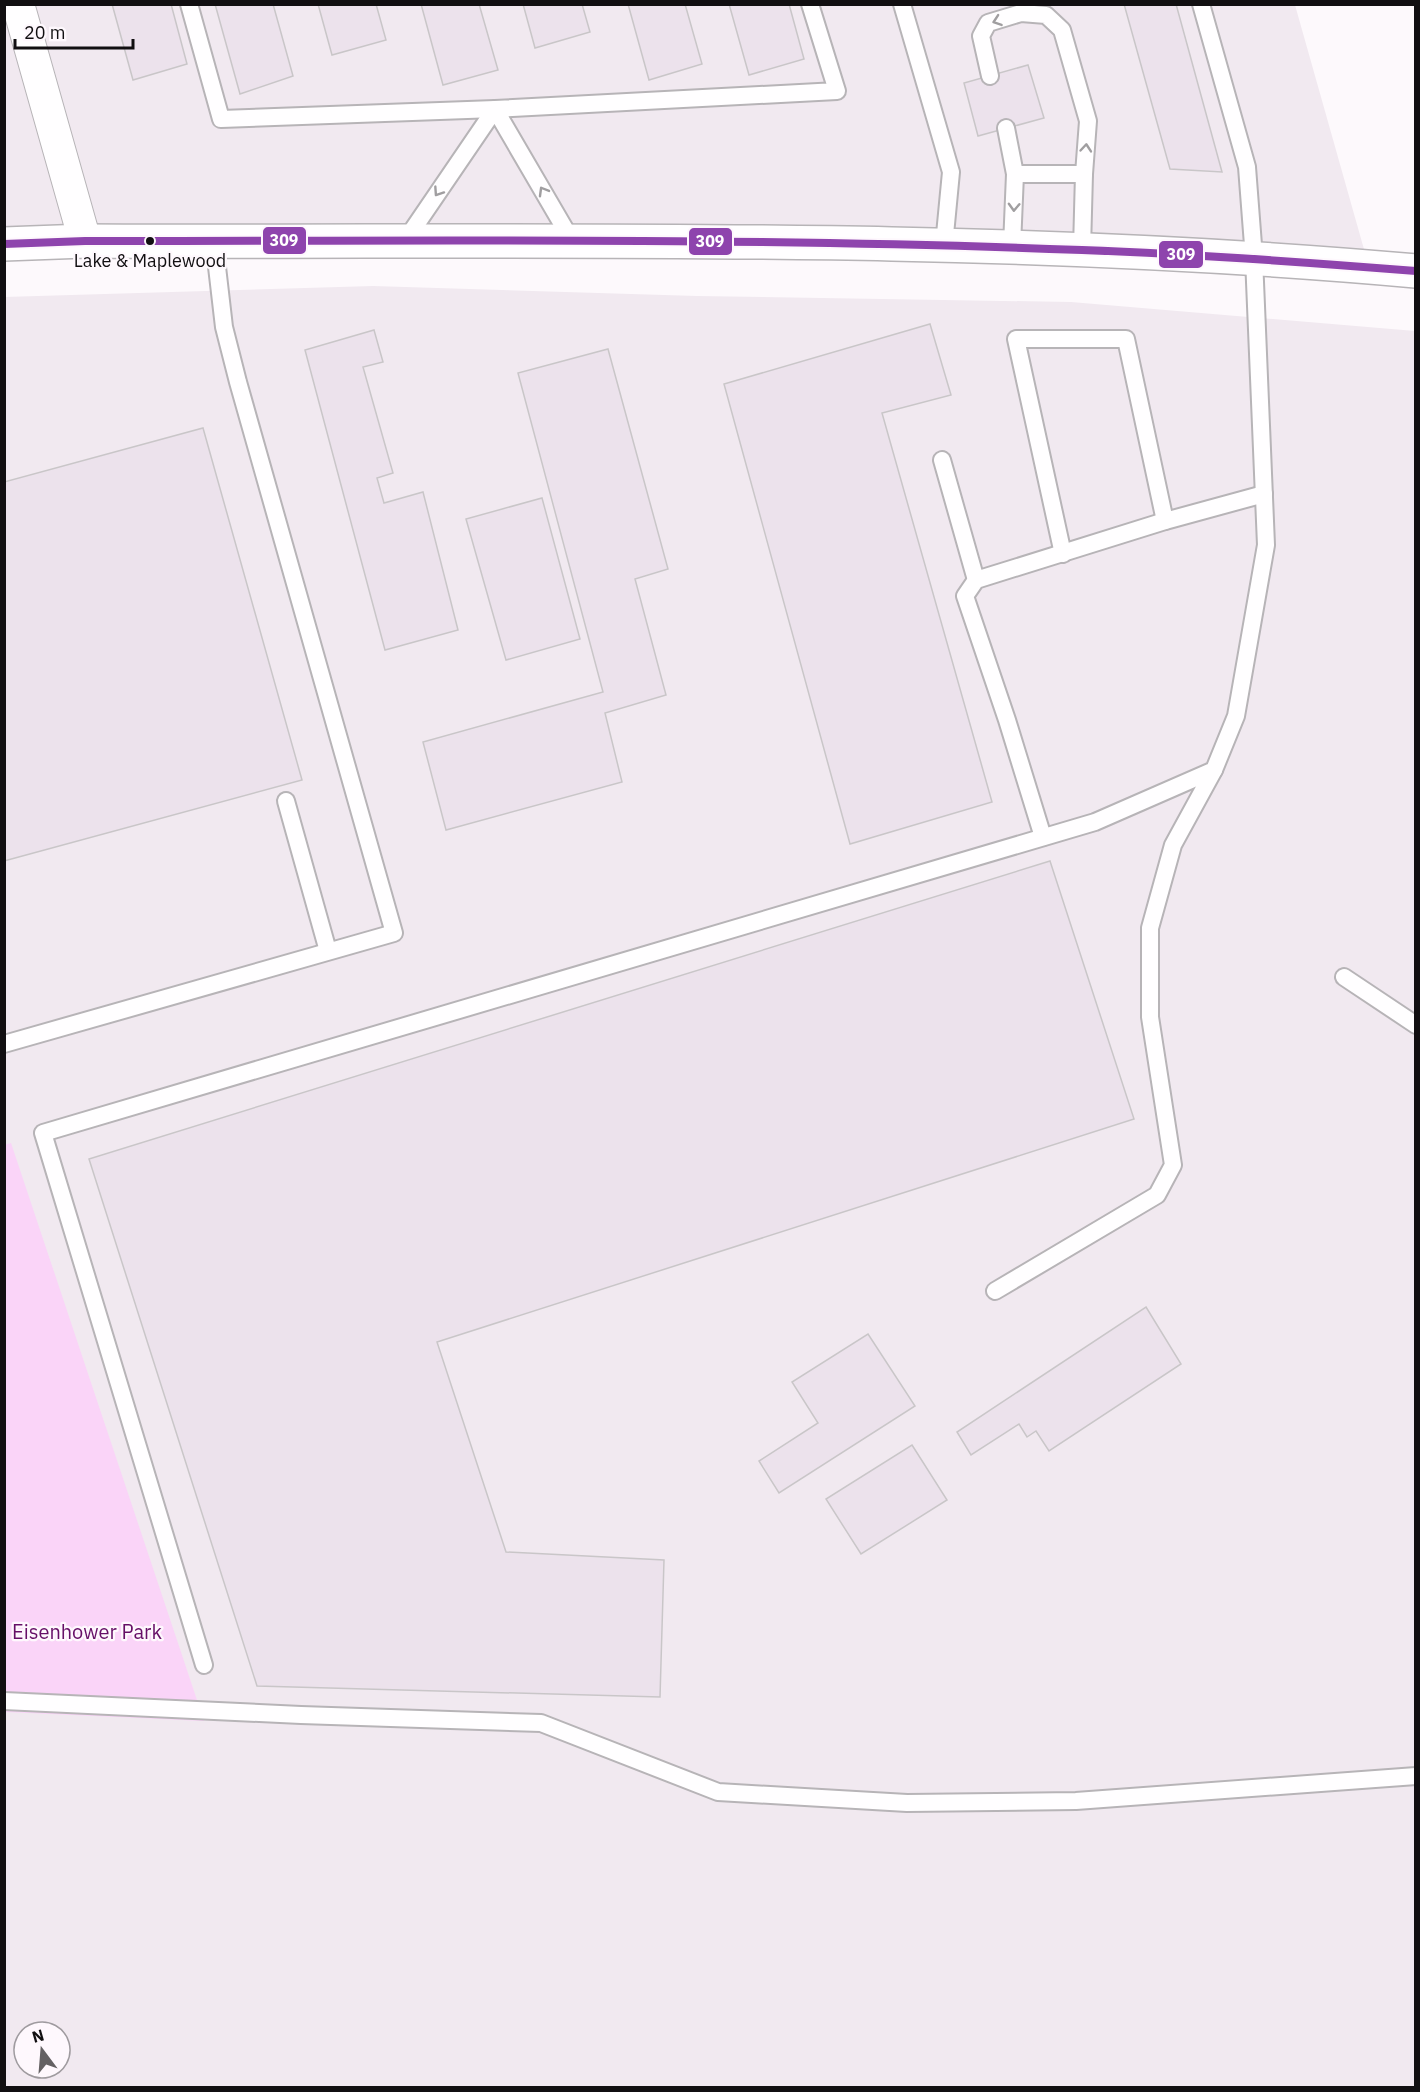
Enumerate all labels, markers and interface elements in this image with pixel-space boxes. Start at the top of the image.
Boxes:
scale bar [15,12,134,50]
one-way arrow [992,14,1002,26]
text: 20 m [24,21,66,44]
one-way arrow [1079,144,1092,153]
one-way arrow [434,185,445,196]
one-way arrow [538,187,550,197]
one-way arrow [1007,203,1020,212]
line badge: 309 [262,226,307,255]
line badge: 309 [688,227,733,256]
text: 309 [270,230,298,250]
text: 309 [696,231,724,251]
marker: Lake & Maplewood [144,235,156,247]
line badge: 309 [1158,240,1204,269]
text: 309 [1167,244,1195,264]
place label: Lake & Maplewood [74,249,226,272]
park label: Eisenhower Park [12,1618,162,1645]
north arrow [12,2020,72,2080]
text: N [30,2024,46,2047]

